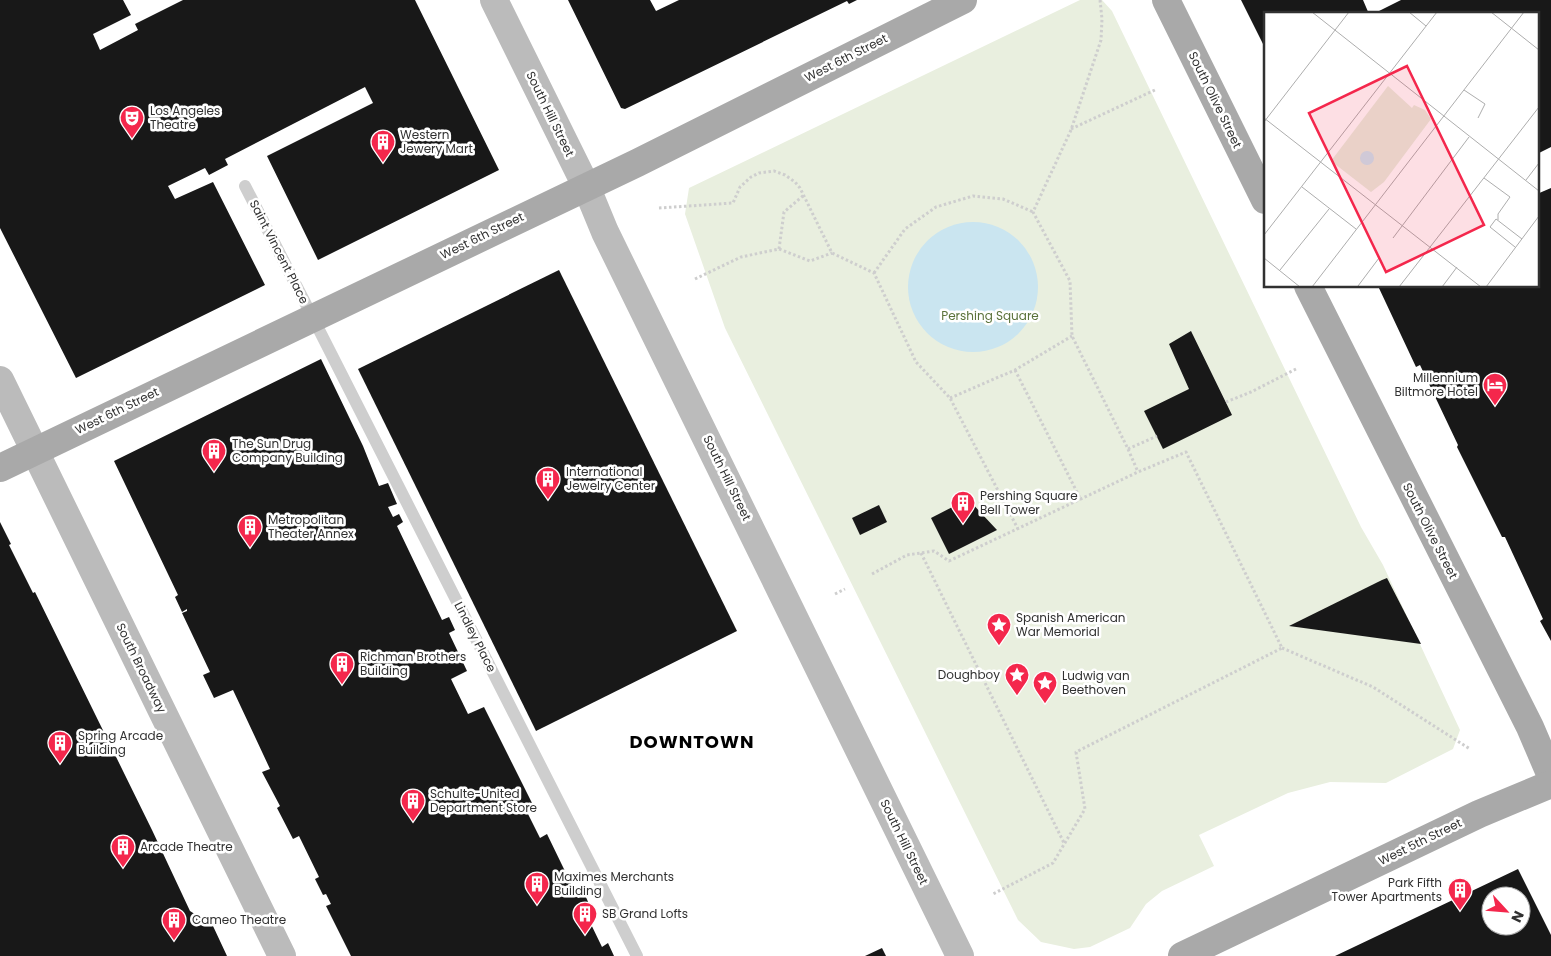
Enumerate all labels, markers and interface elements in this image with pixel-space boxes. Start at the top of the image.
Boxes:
inset map [1264,12,1538,288]
street label: West 6th Street [801,29,890,86]
street label: South Olive Street [1185,49,1246,151]
street label: South Hill Street [522,68,579,159]
place label: Los Angeles Theatre [150,102,220,133]
theatre icon: Los Angeles Theatre [119,105,145,139]
place label: Western Jewery Mart [400,126,473,157]
building icon: Western Jewery Mart [370,129,396,163]
street label: Saint Vincent Place [246,197,313,307]
street label: West 6th Street [437,208,526,263]
park label: Pershing Square [941,307,1039,324]
place label: Millennium Biltmore Hotel [1394,369,1478,400]
hotel icon: Millennium Biltmore Hotel [1482,372,1508,406]
street label: West 6th Street [72,383,161,438]
street label: South Hill Street [699,432,756,523]
place label: The Sun Drug Company Building [232,435,343,466]
building icon: The Sun Drug Company Building [201,438,227,472]
place label: International Jewelry Center [566,463,656,494]
building icon: International Jewelry Center [535,466,561,500]
street label: South Olive Street [1399,480,1462,582]
place label: Pershing Square Bell Tower [980,487,1078,518]
building icon: Pershing Square Bell Tower [950,490,976,524]
place label: Metropolitan Theater Annex [268,511,354,542]
building icon: Metropolitan Theater Annex [237,514,263,548]
street label: Lindley Place [450,599,501,675]
place label: Spanish American War Memorial [1016,609,1125,640]
place icon: Spanish American War Memorial [986,612,1012,646]
street label: South Broadway [112,620,171,716]
place label: Richman Brothers Building [360,648,466,679]
building icon: Richman Brothers Building [329,651,355,685]
place icon: Doughboy [1004,662,1030,696]
place label: Doughboy [938,666,1000,683]
place label: Ludwig van Beethoven [1062,667,1130,698]
place icon: Ludwig van Beethoven [1032,670,1058,704]
place label: Spring Arcade Building [78,727,163,758]
district label: DOWNTOWN [630,729,754,754]
building icon: Spring Arcade Building [47,730,73,764]
place label: Schulte-United Department Store [430,785,537,816]
building icon: Schulte-United Department Store [400,788,426,822]
street label: South Hill Street [876,796,933,887]
street label: West 5th Street [1375,814,1464,869]
building icon: Arcade Theatre [110,834,136,868]
place label: Arcade Theatre [140,838,233,855]
place label: Maximes Merchants Building [554,868,674,899]
building icon: Maximes Merchants Building [524,871,550,905]
place label: Park Fifth Tower Apartments [1332,874,1442,905]
building icon: Park Fifth Tower Apartments [1447,877,1473,911]
north arrow [1481,886,1531,936]
building icon: SB Grand Lofts [572,901,598,935]
place label: SB Grand Lofts [602,905,688,922]
building icon: Cameo Theatre [161,907,187,941]
text: N [1506,908,1529,926]
place label: Cameo Theatre [192,911,286,928]

